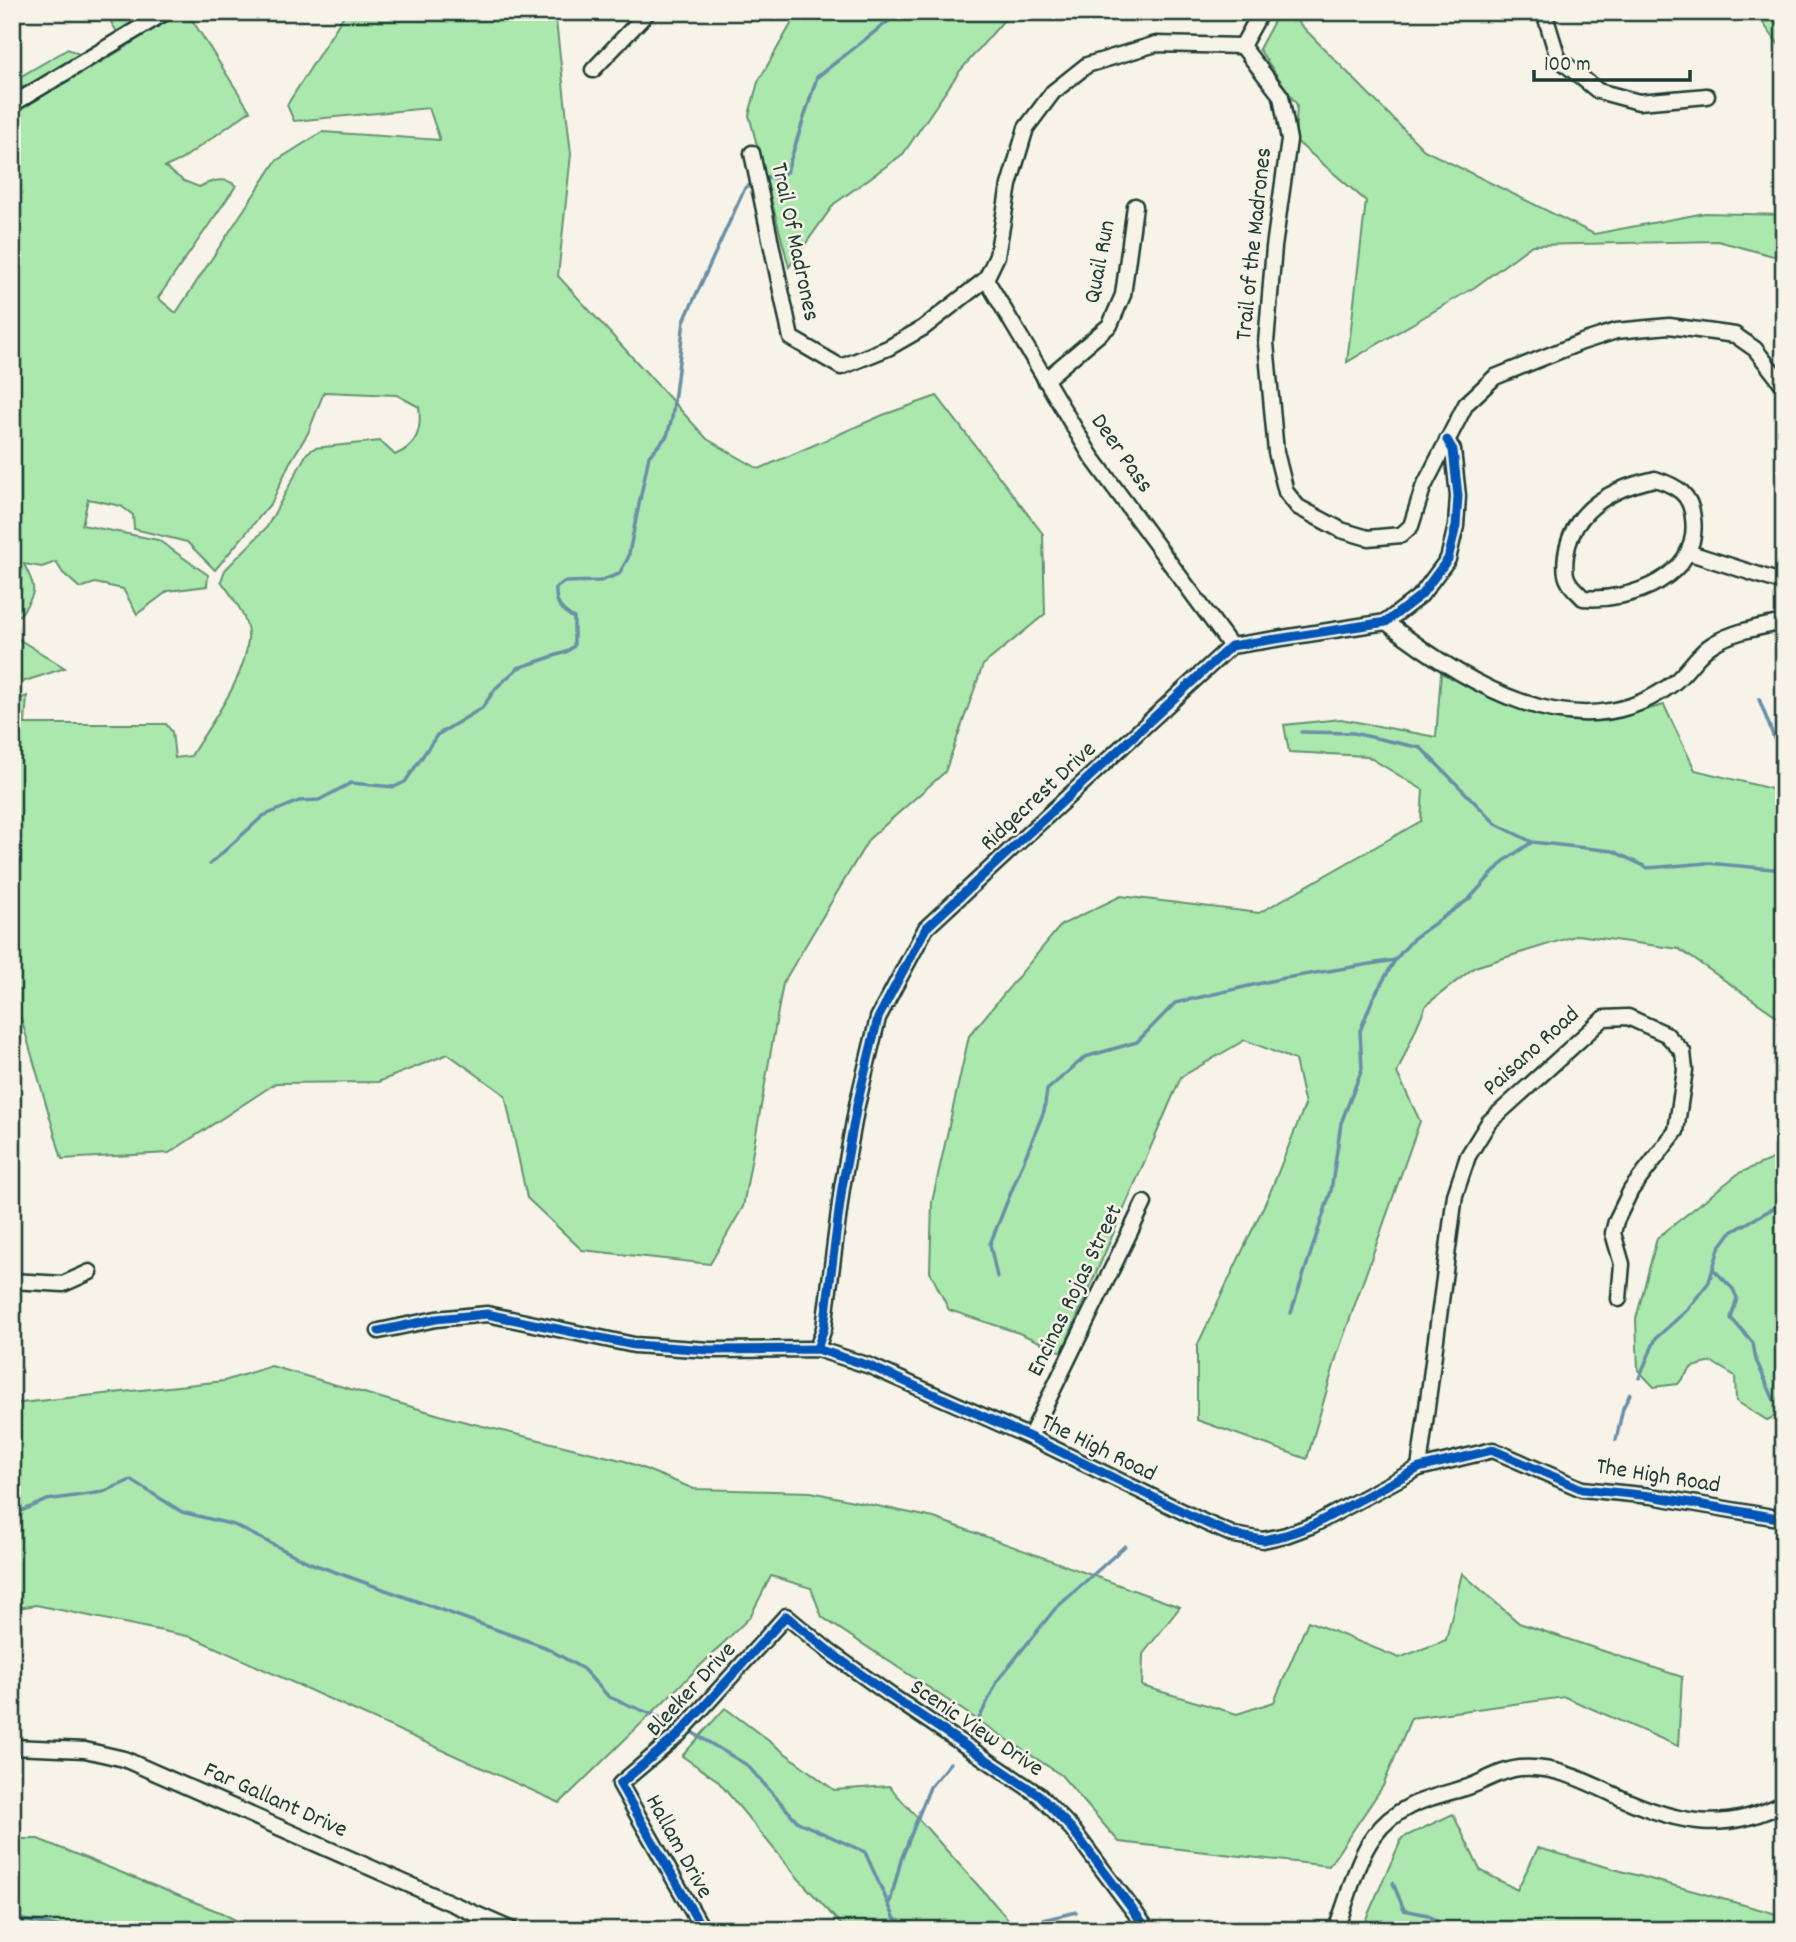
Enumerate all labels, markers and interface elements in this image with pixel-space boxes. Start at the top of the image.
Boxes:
scale bar [1534,38,1689,82]
text: 100 m [1544,51,1591,81]
street label: Trail of the Madrones [1228,146,1282,342]
street label: Trail Of Madrones [761,160,827,324]
street label: Quail Run [1076,217,1126,307]
street label: Deer Pass [1081,407,1161,501]
street label: Ridgecrest Drive [973,734,1105,860]
street label: Paisano Road [1476,999,1588,1105]
street label: Encinas Rojas Street [1020,1199,1133,1383]
street label: The High Road [1034,1406,1162,1492]
street label: The High Road [1594,1450,1722,1504]
street label: Bleeker Drive [639,1635,745,1745]
street label: Scenic View Drive [902,1672,1050,1786]
street label: Far Gallant Drive [198,1754,352,1848]
street label: Hallam Drive [635,1789,721,1905]

